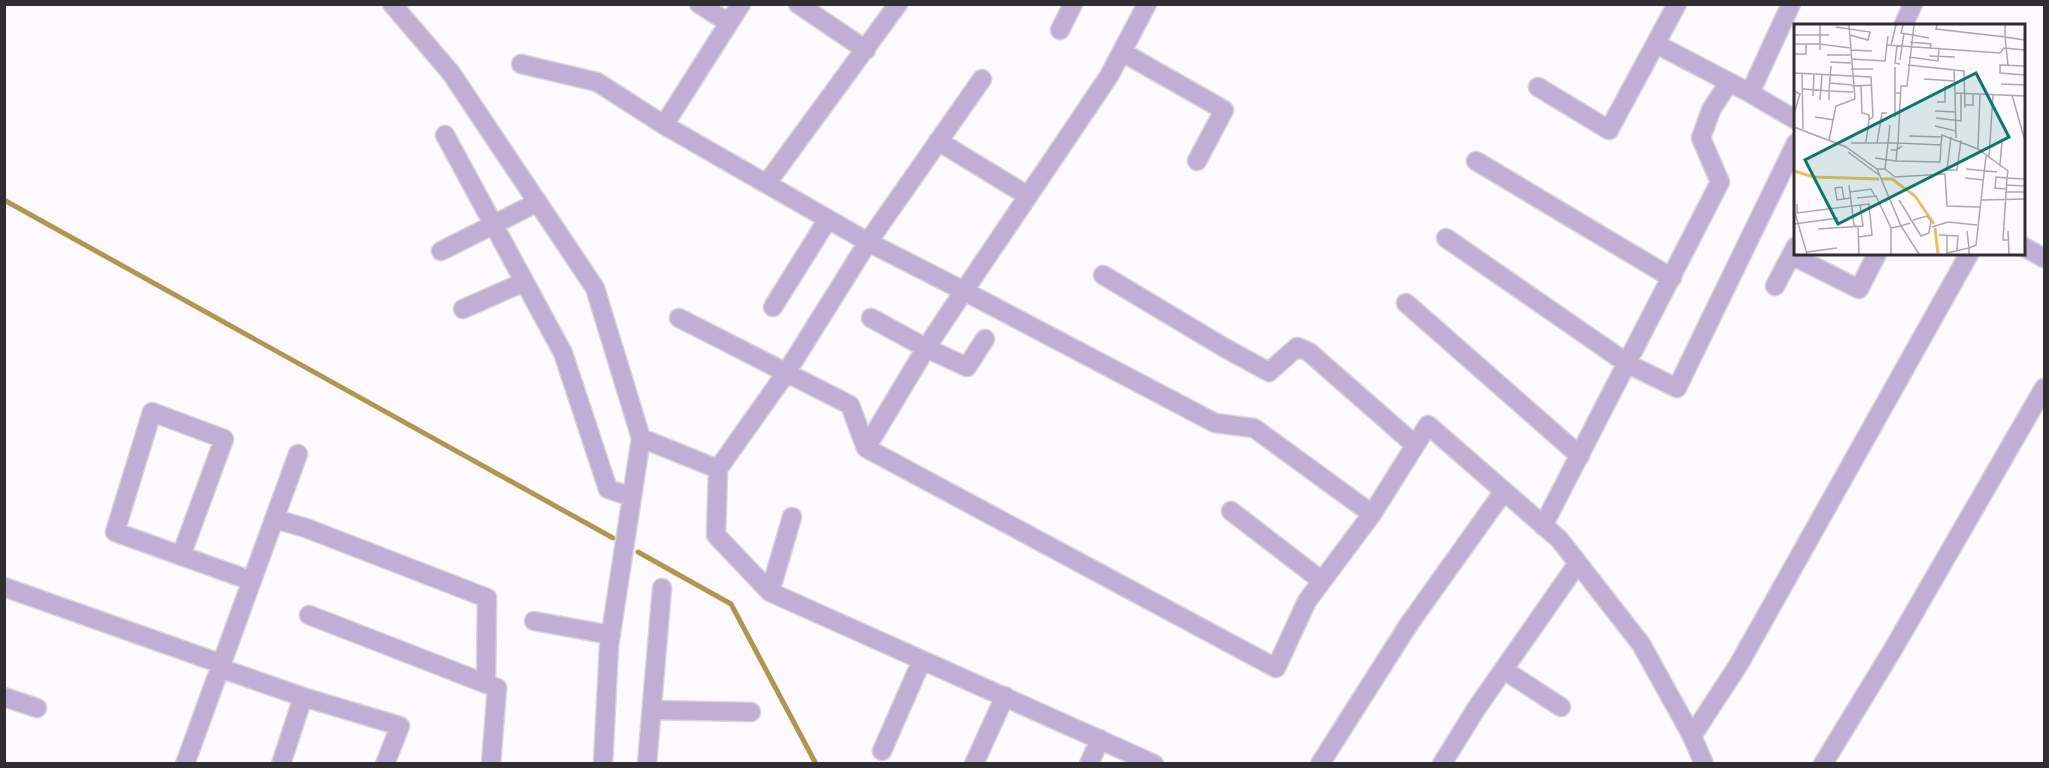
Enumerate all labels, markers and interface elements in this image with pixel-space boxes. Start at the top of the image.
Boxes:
inset map [1794,24,2025,255]

